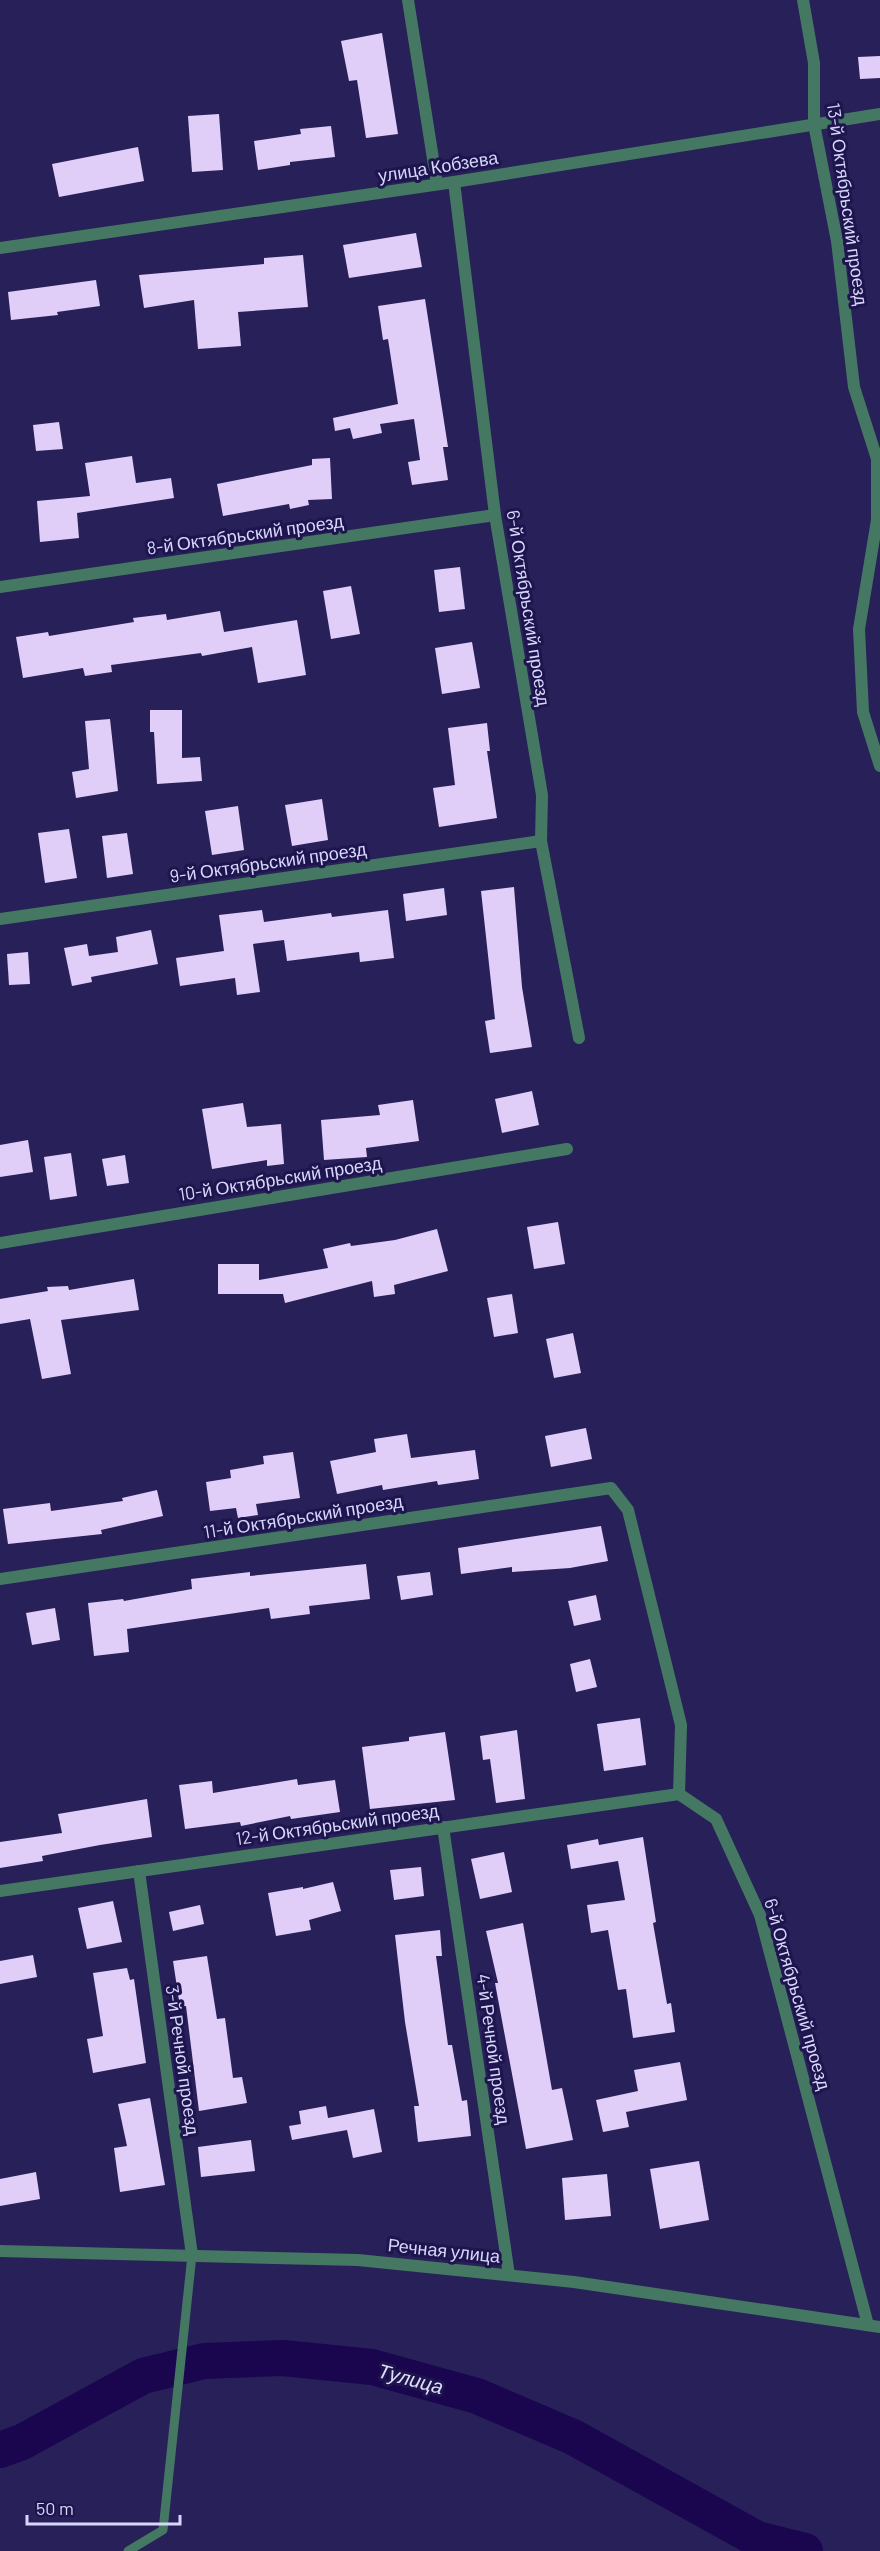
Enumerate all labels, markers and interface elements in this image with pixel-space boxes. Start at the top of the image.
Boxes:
street label: 13-й Октябрьский проезд [823,101,873,307]
street label: улица Кобзева [377,146,500,186]
street label: 6-й Октябрьский проезд [503,508,555,708]
street label: 8-й Октябрьский проезд [145,509,345,559]
street label: 9-й Октябрьский проезд [168,837,368,887]
street label: 10-й Октябрьский проезд [177,1151,384,1205]
street label: 11-й Октябрьский проезд [202,1489,405,1543]
street label: 12-й Октябрьский проезд [234,1799,440,1849]
street label: 6-й Октябрьский проезд [760,1896,836,2093]
street label: 4-й Речной проезд [473,1972,516,2126]
street label: 3-й Речной проезд [162,1984,204,2137]
street label: Речная улица [387,2233,502,2267]
water label: Тулица [376,2358,446,2398]
scale bar [27,2488,180,2526]
text: 50 m [36,2497,74,2519]

